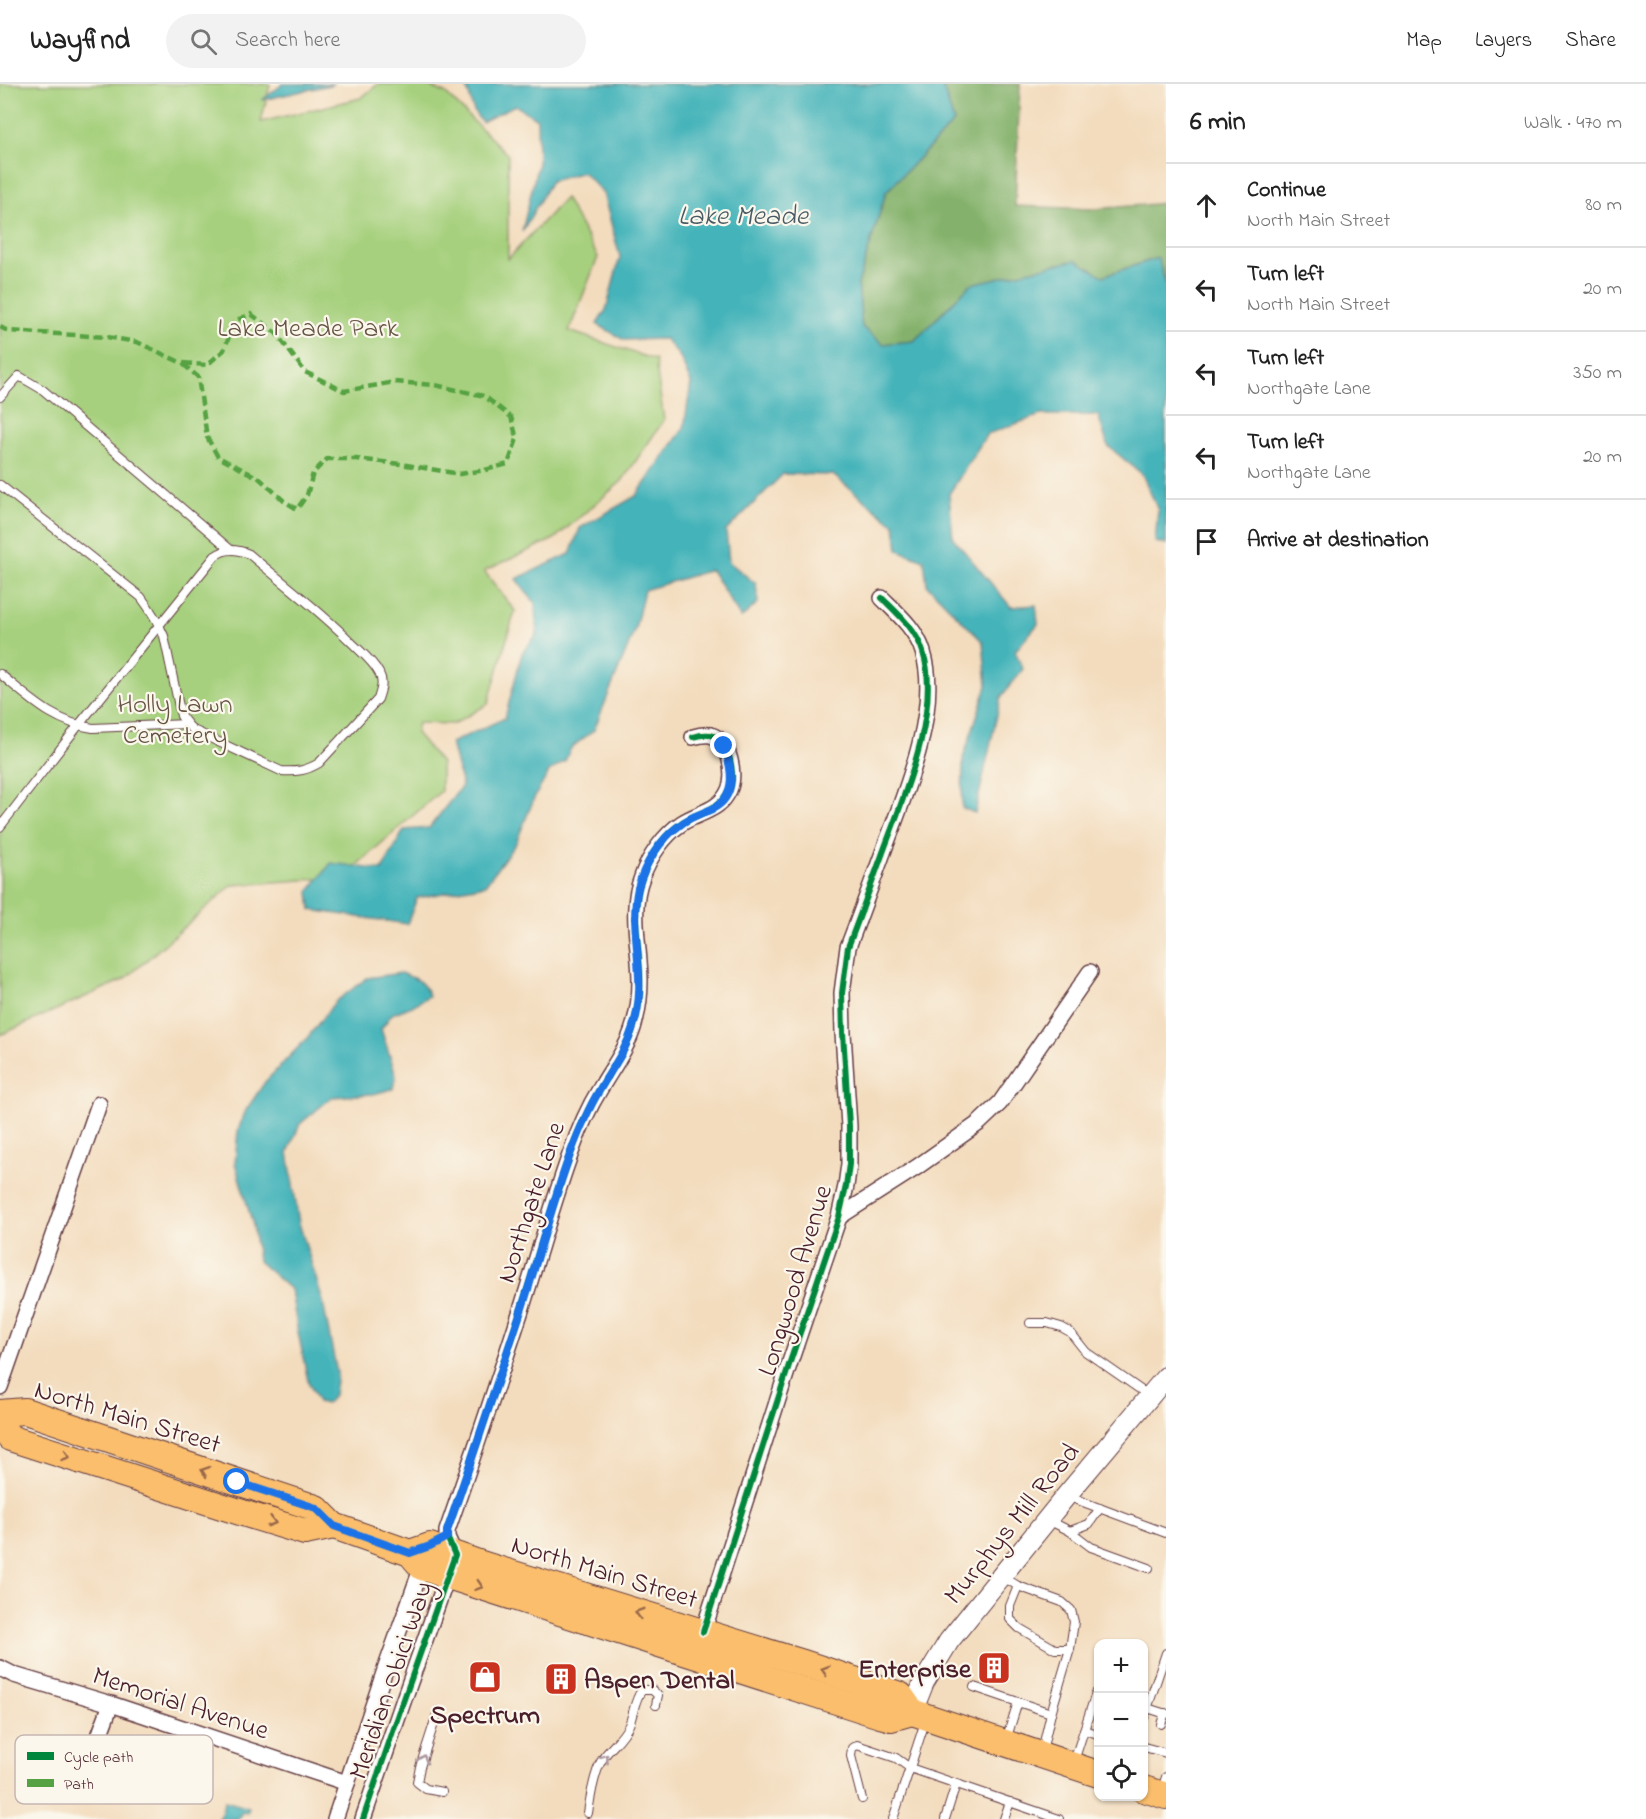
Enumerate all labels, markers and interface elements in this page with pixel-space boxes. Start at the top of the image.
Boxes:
search box [166,14,586,68]
text: Wayfind [30,21,130,62]
icon: search [187,25,220,58]
text: Search here [235,25,340,57]
text: Map [1406,26,1442,56]
text: Layers [1475,26,1532,56]
text: Share [1565,26,1616,56]
text: 6 min [1190,104,1246,142]
text: Walk · 470 m [1524,109,1622,138]
text: Continue [1247,175,1326,207]
icon: ahead [1190,189,1223,222]
text: 80 m [1585,191,1622,220]
water label: Lake Meade [678,197,810,238]
text: North Main Street [1247,207,1390,236]
text: Turn left [1247,259,1324,291]
icon: left [1190,273,1223,306]
text: 20 m [1583,275,1622,304]
text: North Main Street [1247,291,1390,320]
park label: Lake Meade Park [217,310,399,349]
text: Turn left [1247,343,1324,375]
icon: left [1190,357,1223,390]
text: 350 m [1573,359,1622,388]
text: Northgate Lane [1247,375,1371,404]
text: Turn left [1247,427,1324,459]
icon: left [1190,441,1223,474]
text: 20 m [1583,443,1622,472]
text: Northgate Lane [1247,459,1371,488]
icon: arrive [1190,525,1223,558]
text: Arrive at destination [1247,525,1429,557]
park label: Holly Lawn Cemetery [117,686,233,756]
route end [710,732,736,758]
street label: Northgate Lane [488,1116,577,1288]
street label: Longwood Avenue [749,1180,844,1381]
street label: North Main Street [29,1371,225,1465]
street label: Murphys Mill Road [935,1435,1090,1614]
one-way arrow [60,1449,71,1461]
one-way arrow [200,1466,211,1478]
route start [223,1468,249,1494]
one-way arrow [266,1515,277,1527]
street label: North Main Street [506,1526,702,1620]
street label: Meridian Obici Way [340,1576,445,1785]
one-way arrow [473,1579,484,1592]
one-way arrow [634,1608,645,1620]
map controls [1094,1639,1148,1801]
button: + [1094,1639,1148,1693]
building icon: Enterprise [976,1650,1012,1686]
place label: Enterprise [858,1651,972,1690]
street label: Memorial Avenue [87,1658,274,1752]
shop icon: Spectrum [467,1659,503,1695]
building icon: Aspen Dental [543,1661,579,1697]
place label: Aspen Dental [584,1662,735,1701]
one-way arrow [820,1665,831,1677]
button: − [1094,1693,1148,1747]
place label: Spectrum [430,1697,540,1736]
legend [15,1735,213,1804]
text: Cycle path [64,1746,133,1770]
button: locate [1094,1747,1148,1801]
one-way arrow [415,1754,428,1765]
one-way arrow [598,1754,609,1765]
text: Path [64,1773,94,1797]

